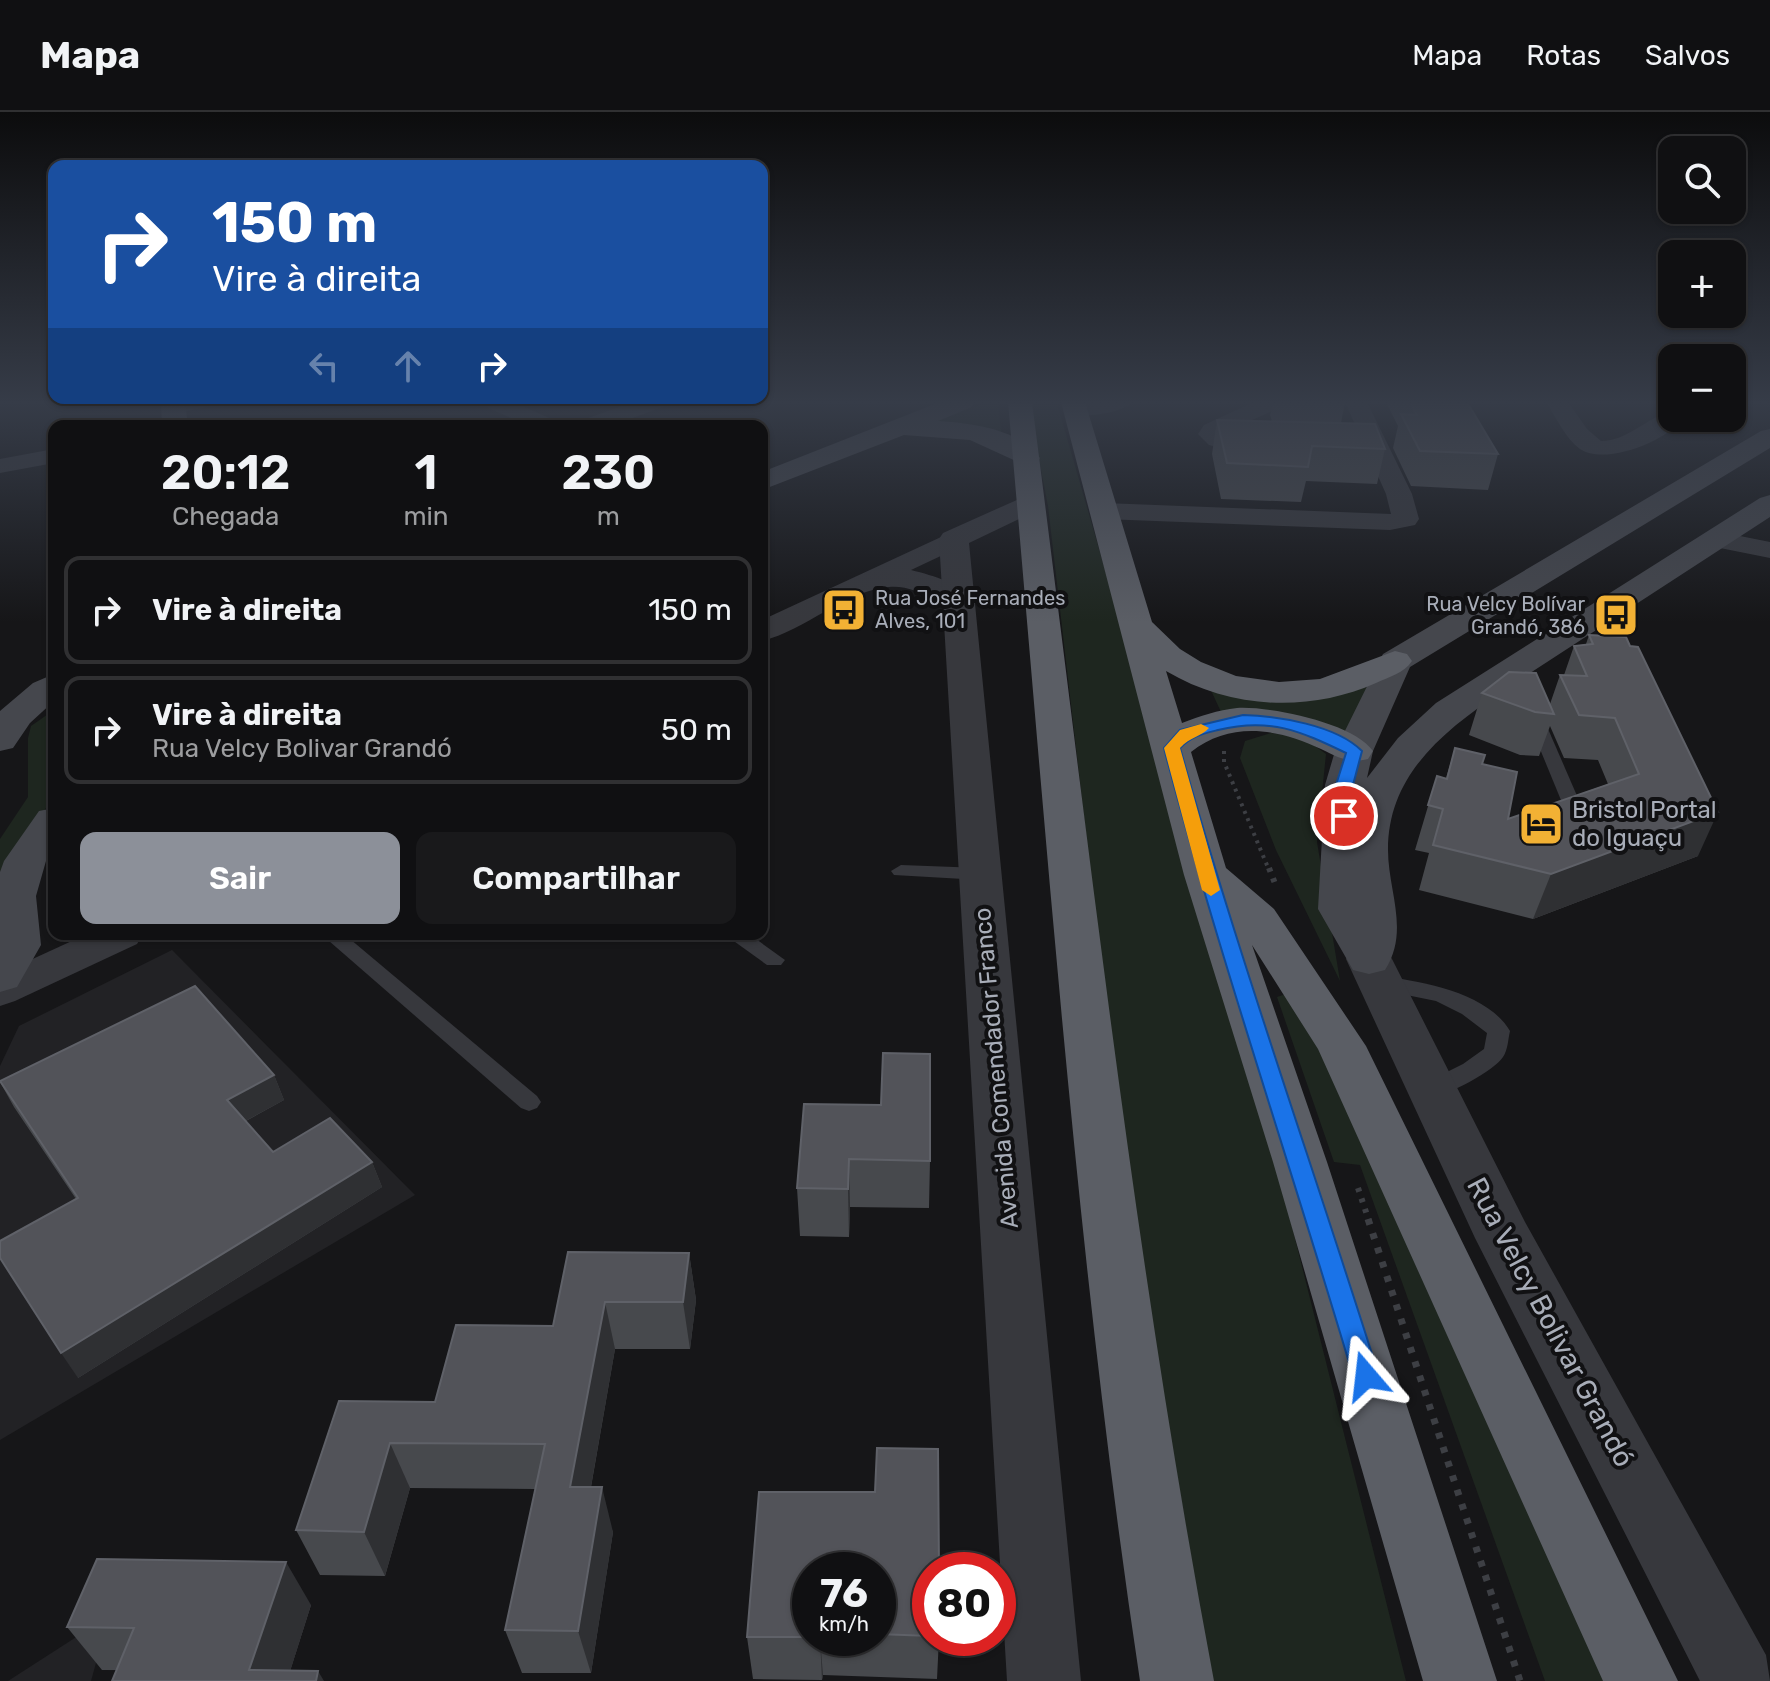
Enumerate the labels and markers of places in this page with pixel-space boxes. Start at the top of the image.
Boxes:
bus stop icon: Rua José Fernandes Alves, 101 [820,586,868,634]
place label: Rua José Fernandes Alves, 101 [875,586,1065,633]
bus stop icon: Rua Velcy Bolívar Grandó, 386 [1592,591,1640,639]
place label: Rua Velcy Bolívar Grandó, 386 [1426,592,1585,639]
pin [1310,782,1378,850]
place label: Bristol Portal do Iguaçu [1572,796,1717,852]
hotel icon: Bristol Portal do Iguaçu [1517,800,1565,848]

